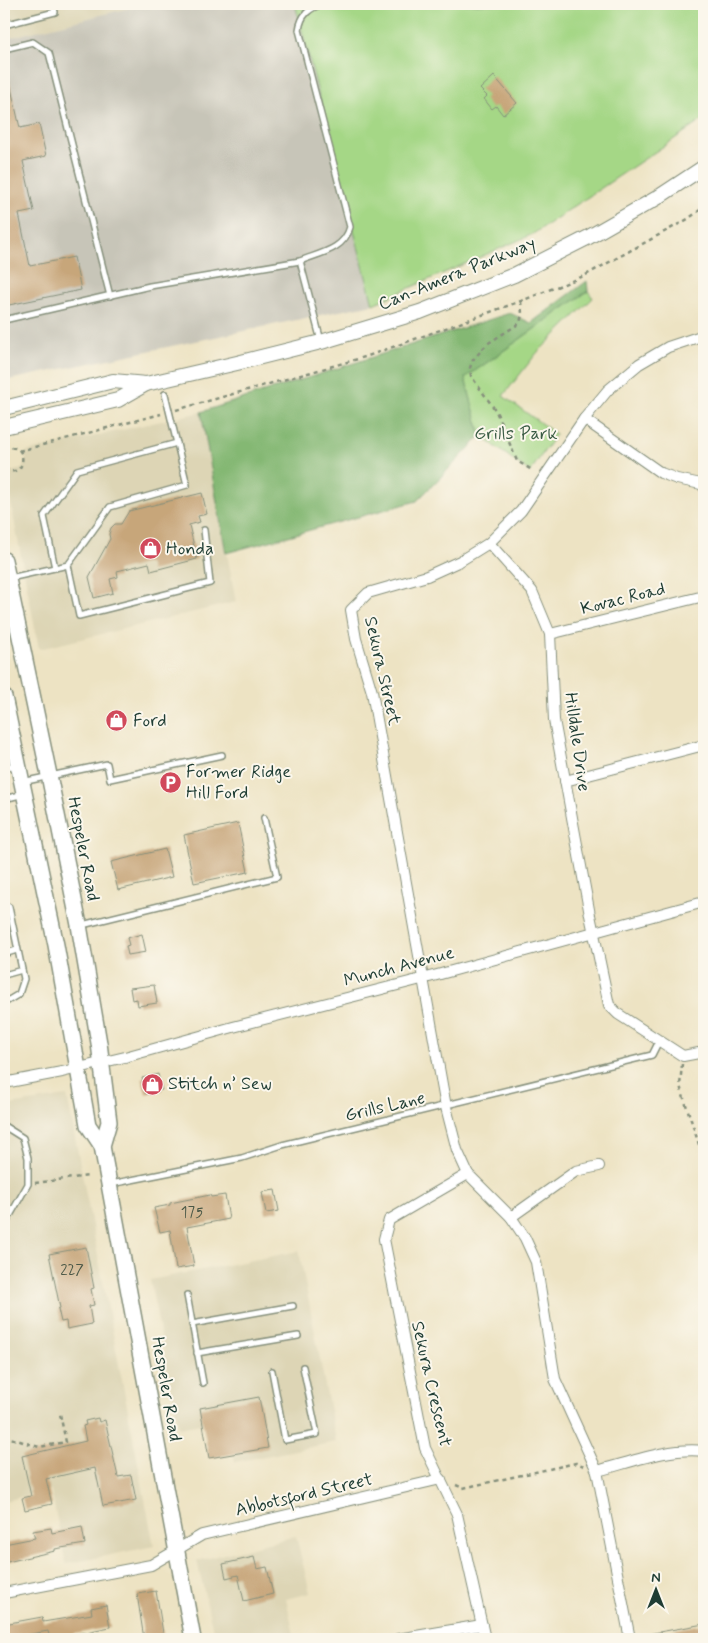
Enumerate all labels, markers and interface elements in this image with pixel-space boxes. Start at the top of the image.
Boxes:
street label: Can-Amera Parkway [375,231,539,317]
park label: Grills Park [474,422,558,446]
shop icon: Honda [138,537,162,561]
place label: Honda [166,537,214,561]
street label: Kovac Road [578,577,668,621]
street label: Sekura Street [358,614,406,728]
street label: Hilldale Drive [558,691,596,793]
shop icon: Ford [105,709,129,733]
place label: Ford [133,709,167,733]
place label: Former Ridge Hill Ford [186,760,291,805]
parking icon: Former Ridge Hill Ford [158,770,182,794]
street label: Hespeler Road [61,795,105,903]
street label: Munch Avenue [341,941,457,993]
shop icon: Stitch n’ Sew [140,1072,164,1096]
place label: Stitch n’ Sew [168,1072,272,1096]
street label: Grills Lane [343,1086,427,1128]
house number: 175 [181,1203,203,1223]
house number: 227 [60,1261,84,1281]
street label: Sekura Crescent [405,1319,457,1449]
street label: Hespeler Road [145,1335,187,1443]
street label: Abbotsford Street [233,1468,375,1524]
north arrow [630,1566,680,1616]
text: N [651,1569,661,1587]

